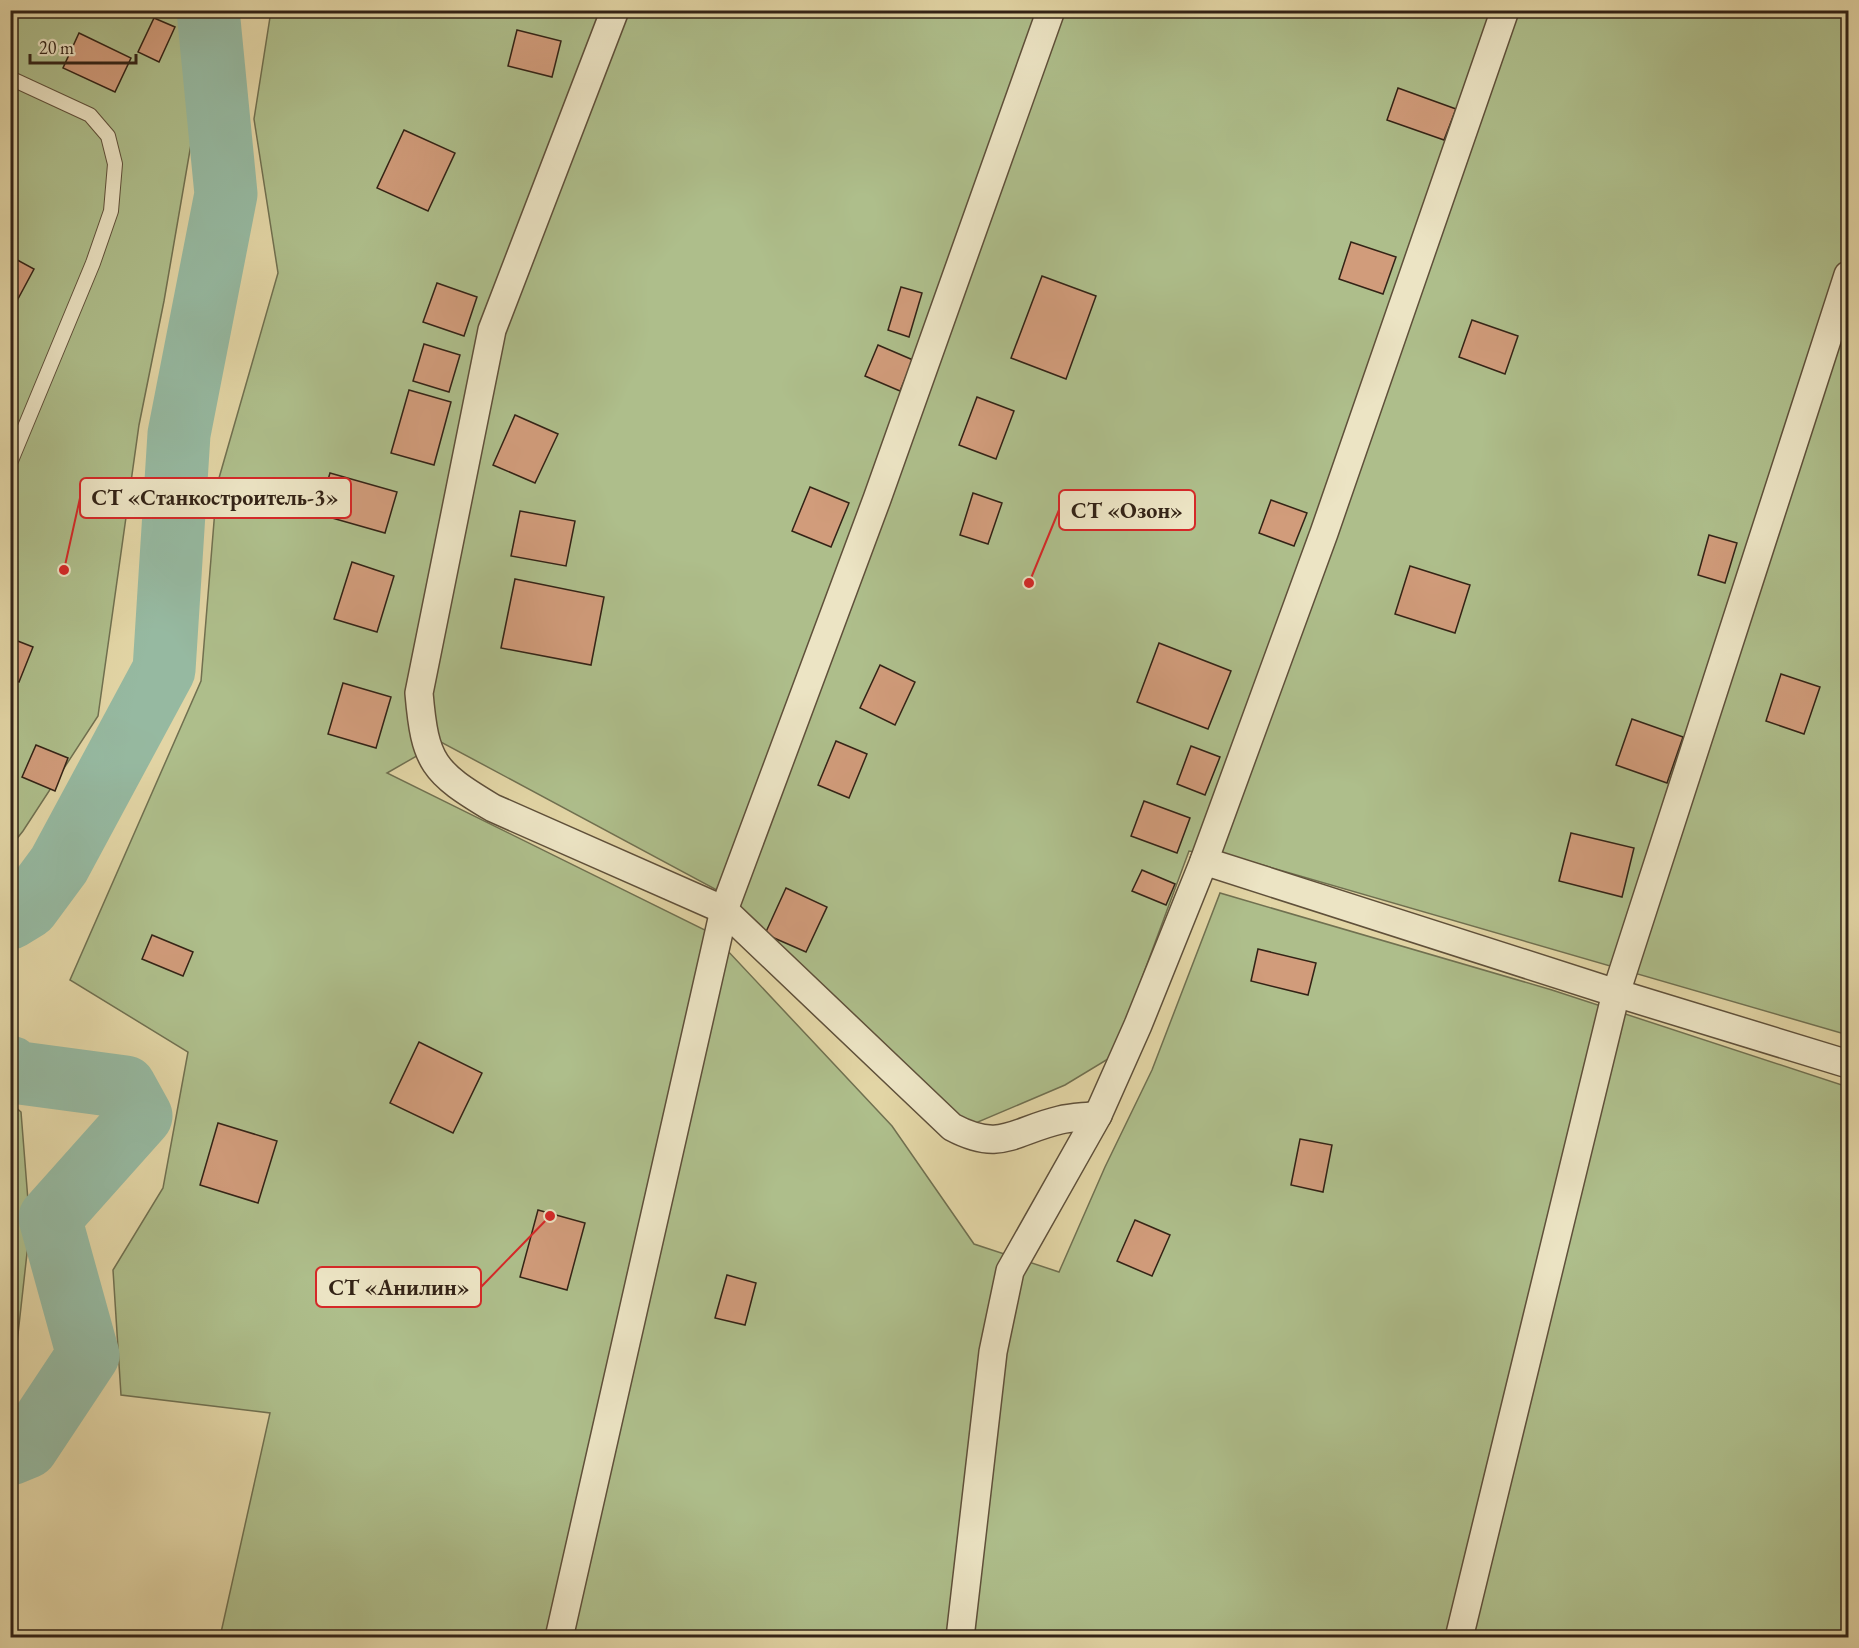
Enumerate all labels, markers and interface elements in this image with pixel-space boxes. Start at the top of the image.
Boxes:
scale bar [30,27,136,65]
text: 20 m [39,36,74,59]
callout: СТ «Станкостроитель-3» [80,478,351,518]
text: СТ «Станкостроитель-3» [91,483,339,512]
callout: СТ «Озон» [1059,490,1195,530]
text: СТ «Озон» [1071,496,1183,525]
callout: СТ «Анилин» [316,1267,481,1307]
text: СТ «Анилин» [328,1273,470,1302]

